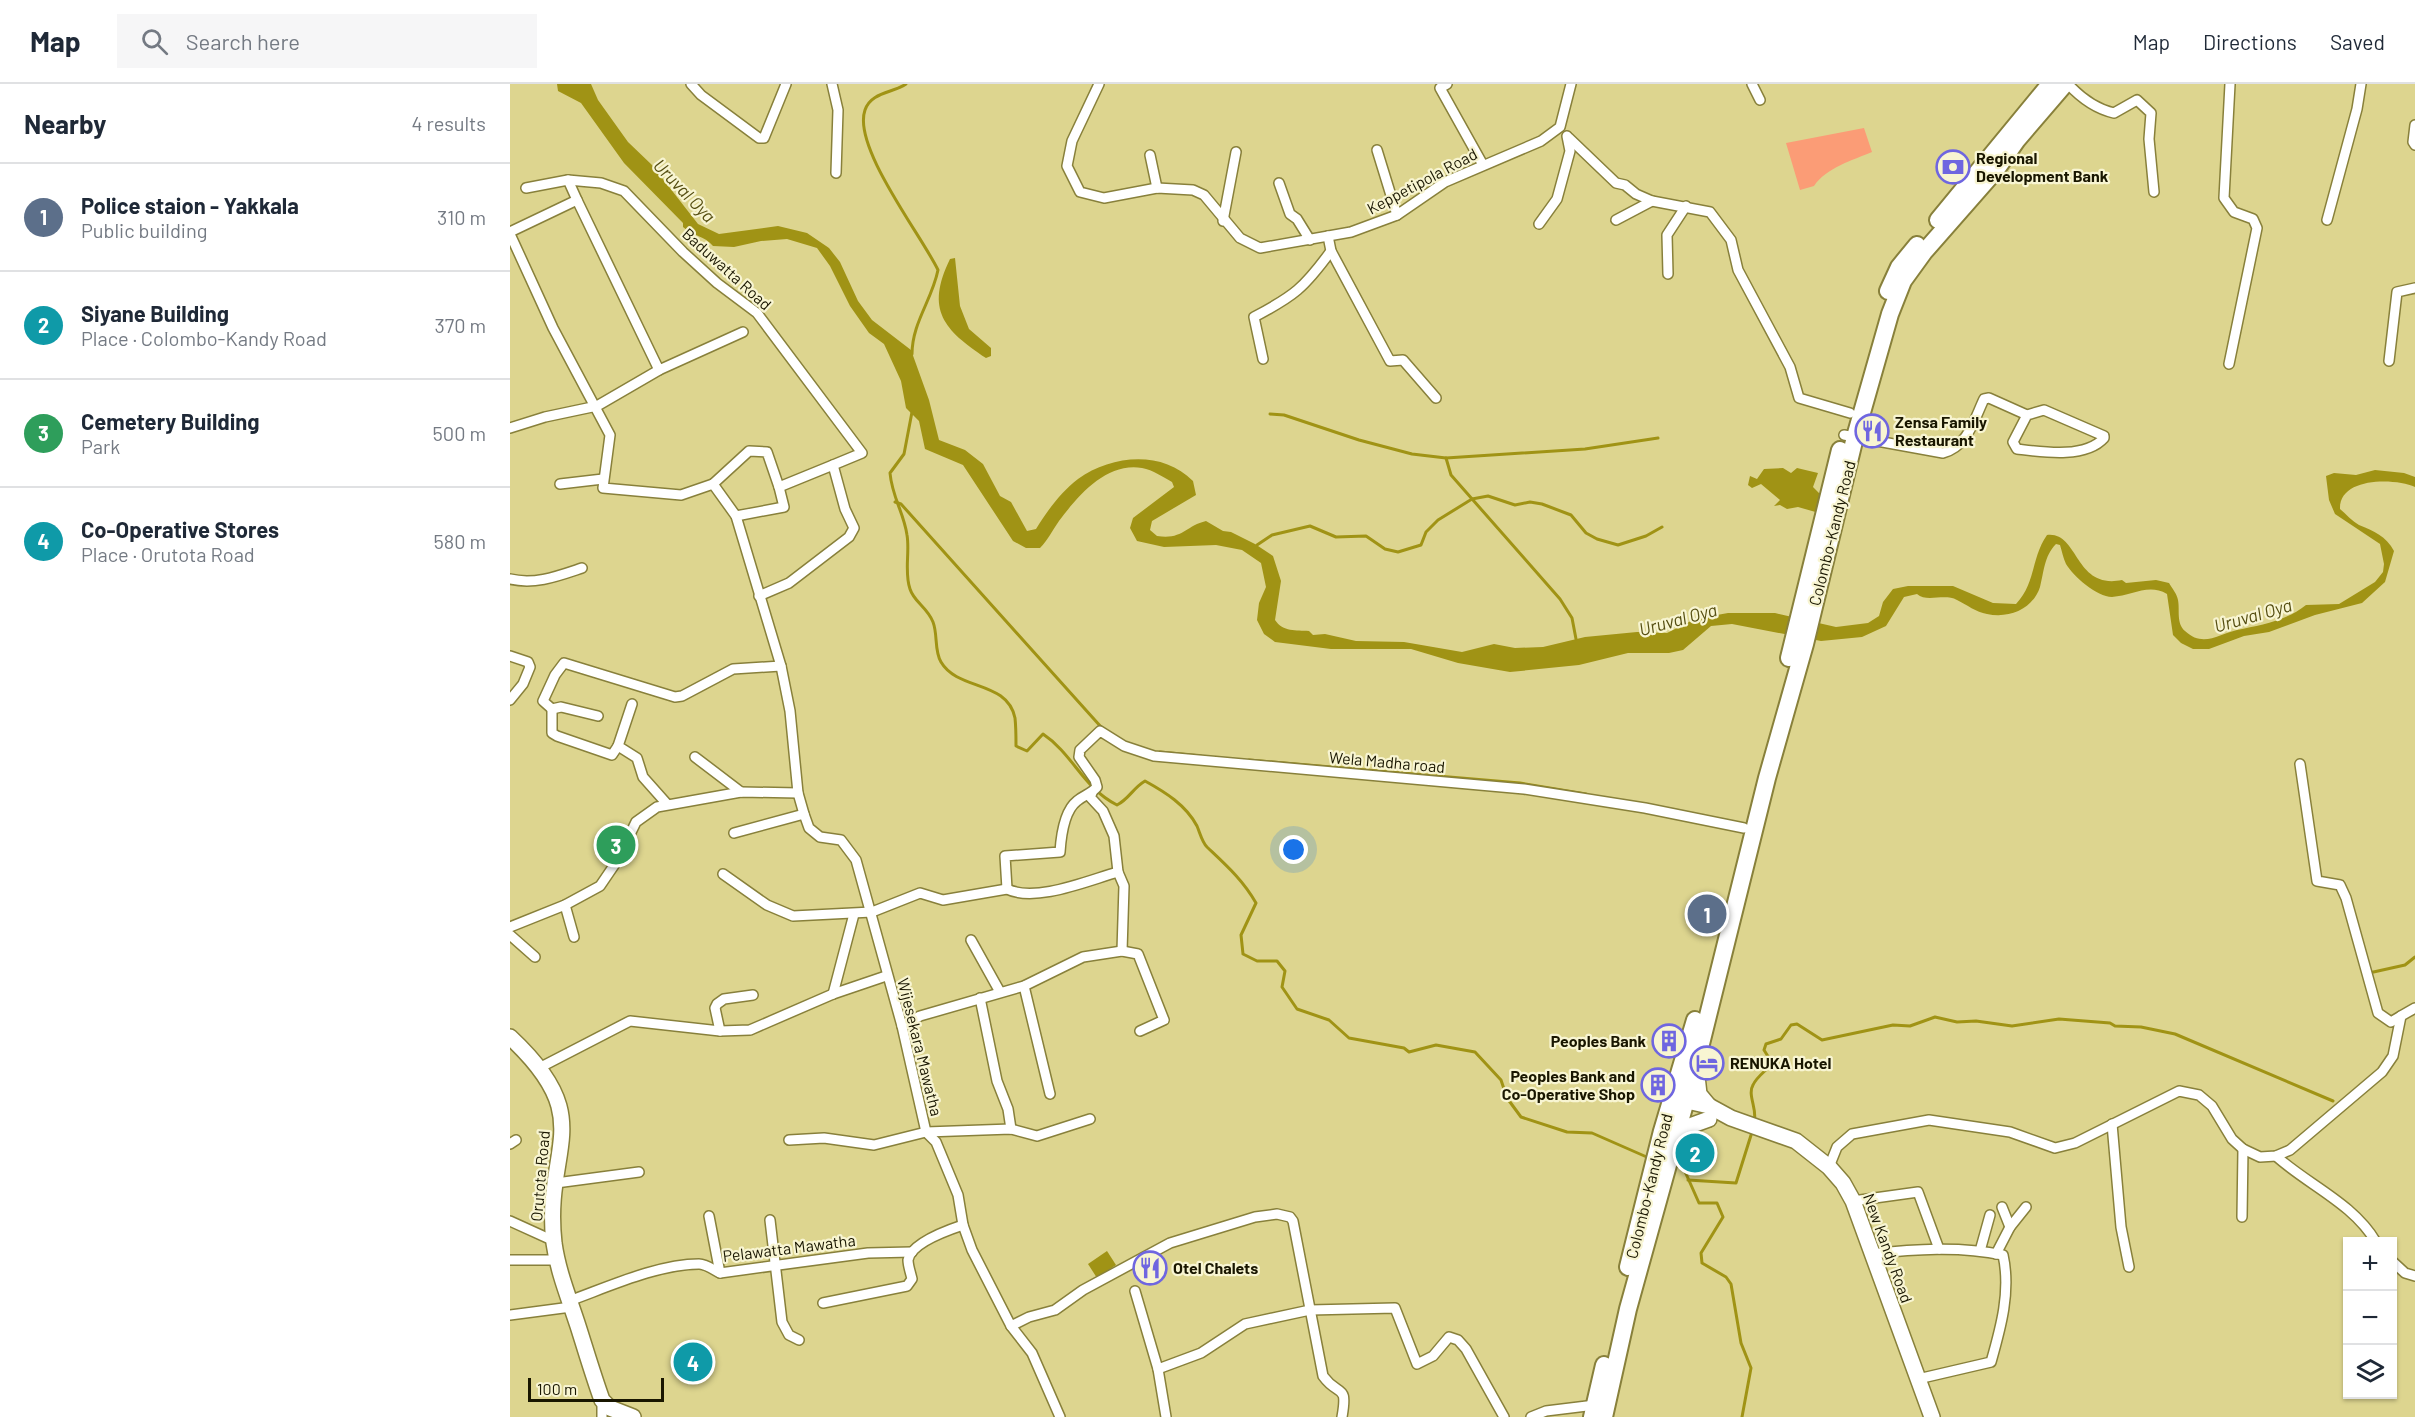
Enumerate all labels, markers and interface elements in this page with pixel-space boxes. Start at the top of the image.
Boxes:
search box [117,14,537,68]
text: Map [30,24,81,58]
icon: search [138,25,171,58]
text: Search here [186,28,300,54]
text: Map [2133,29,2170,54]
text: Directions [2203,29,2297,54]
text: Saved [2330,29,2385,54]
text: Nearby [24,108,106,139]
text: 4 results [411,111,486,135]
street label: Keppetipola Road [1364,144,1480,218]
place label: Regional Development Bank [1976,148,2109,185]
bank icon: Regional Development Bank [1935,149,1971,185]
water label: Uruval Oya [649,154,720,227]
text: Police staion - Yakkala [81,192,299,218]
text: 1 [40,205,47,229]
text: 310 m [437,205,486,229]
text: Public building [81,218,207,242]
street label: Baduwatta Road [679,224,776,314]
text: Siyane Building [81,300,229,326]
text: 2 [38,313,49,337]
text: 370 m [434,313,486,337]
text: Place · Colombo-Kandy Road [81,326,327,350]
text: Cemetery Building [81,408,260,434]
place label: Zensa Family Restaurant [1895,412,1987,449]
restaurant icon: Zensa Family Restaurant [1854,413,1890,449]
text: 3 [38,421,49,445]
text: 500 m [433,421,486,445]
text: Park [81,434,120,458]
street label: Colombo-Kandy Road [1804,458,1859,607]
text: Co-Operative Stores [81,516,279,542]
text: 4 [37,529,50,553]
text: 580 m [433,529,486,553]
text: Place · Orutota Road [81,542,255,566]
water label: Uruval Oya [2211,593,2294,637]
water label: Uruval Oya [1636,598,1719,640]
street label: Wela Madha road [1328,747,1446,776]
pin: 3 [596,822,636,867]
your location [1279,835,1308,864]
pin: 1 [1688,892,1726,936]
street label: Wijesekara Mawatha [894,976,947,1118]
building icon: Peoples Bank [1651,1023,1687,1059]
place label: Peoples Bank [1551,1031,1646,1050]
hotel icon: RENUKA Hotel [1689,1045,1725,1081]
place label: RENUKA Hotel [1730,1053,1831,1072]
place label: Peoples Bank and Co-Operative Shop [1502,1066,1635,1103]
building icon: Peoples Bank and Co-Operative Shop [1640,1067,1676,1103]
street label: Colombo-Kandy Road [1621,1111,1676,1260]
street label: Orutota Road [526,1130,553,1222]
pin: 2 [1676,1130,1714,1176]
street label: New Kandy Road [1860,1191,1917,1305]
street label: Pelawatta Mawatha [721,1230,856,1265]
map controls [2343,1237,2397,1399]
button: + [2343,1237,2397,1291]
restaurant icon: Otel Chalets [1132,1250,1168,1286]
place label: Otel Chalets [1173,1258,1258,1277]
button: − [2343,1291,2397,1345]
pin: 4 [674,1340,712,1384]
button: layers [2343,1345,2397,1399]
scale bar [528,1375,664,1402]
text: 100 m [537,1379,577,1398]

